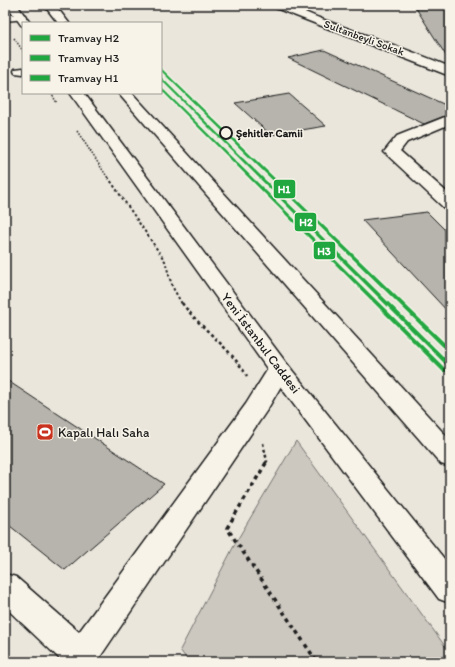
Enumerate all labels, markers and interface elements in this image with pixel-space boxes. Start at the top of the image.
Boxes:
street label: Sultanbeyli Sokak [322,17,406,59]
legend [22,22,162,94]
text: Tramvay H2 [58,31,120,45]
text: Tramvay H3 [58,51,120,65]
text: Tramvay H1 [58,71,119,85]
marker: Şehitler Camii [219,126,233,140]
place label: Şehitler Camii [236,127,303,141]
line badge: H1 [273,179,296,199]
text: H1 [278,183,291,196]
line badge: H2 [294,212,317,232]
text: H2 [299,216,313,229]
line badge: H3 [313,241,336,260]
text: H3 [317,245,331,258]
street label: Yeni İstanbul Caddesi [218,290,304,396]
sports icon: Kapalı Halı Saha [35,422,55,442]
place label: Kapalı Halı Saha [58,425,150,440]

